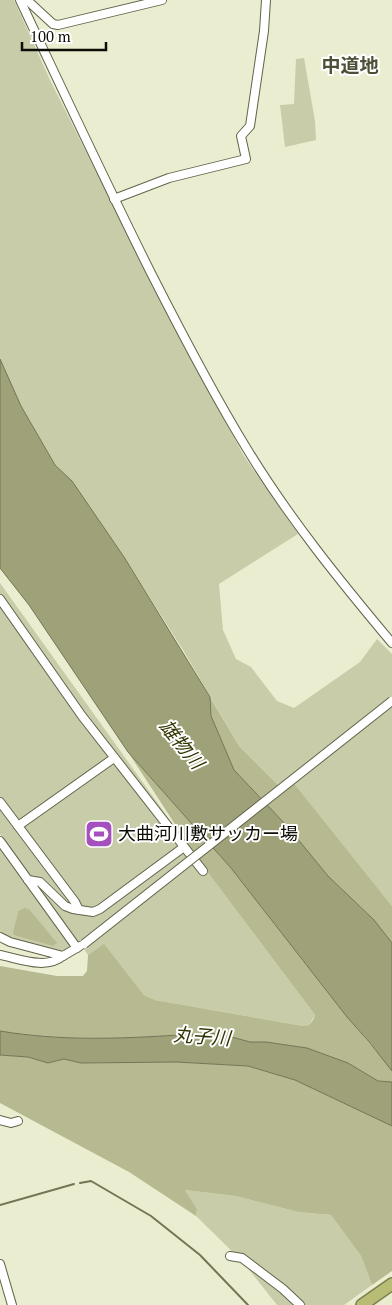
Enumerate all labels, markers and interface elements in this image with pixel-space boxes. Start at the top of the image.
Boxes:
scale bar [22,20,106,52]
text: 100 m [30,26,71,46]
district label: 中道地 [321,52,379,77]
water label: 雄物川 [155,714,211,775]
sports icon: 大曲河川敷サッカー場 [84,819,114,849]
place label: 大曲河川敷サッカー場 [118,821,298,845]
water label: 丸子川 [173,1021,233,1050]

